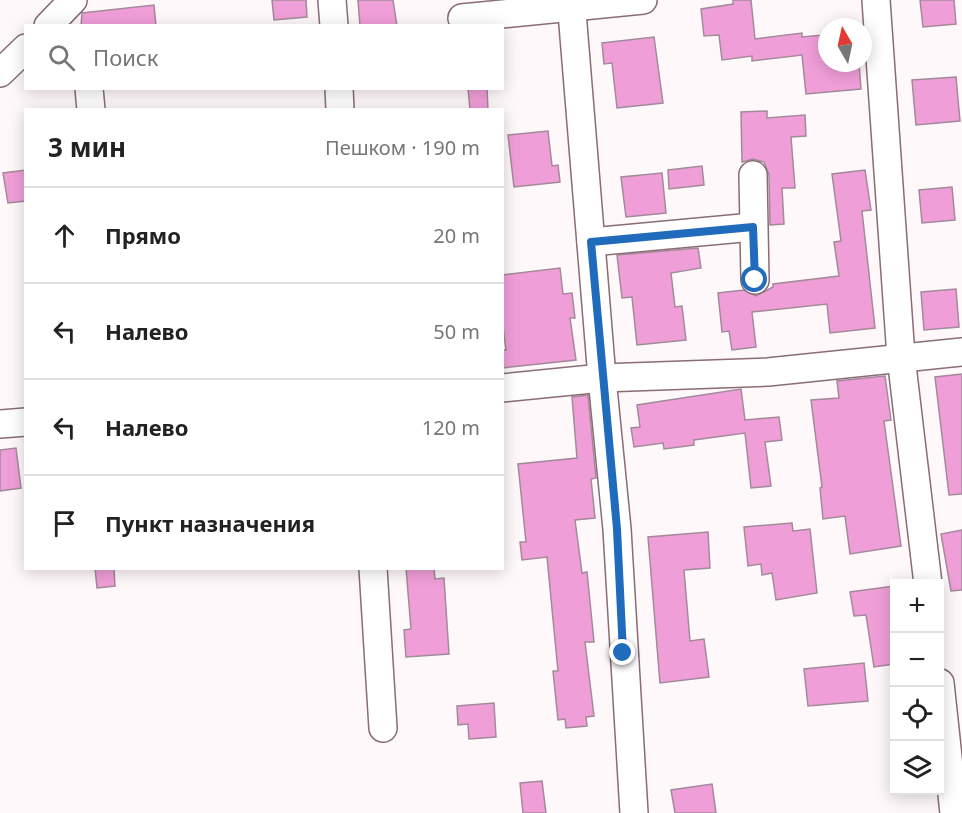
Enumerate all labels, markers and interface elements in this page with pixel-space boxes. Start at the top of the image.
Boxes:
north arrow [818,18,872,72]
search box [24,24,504,90]
icon: search [45,41,78,74]
text: Поиск [93,42,158,72]
text: 3 мин [48,129,126,165]
text: Пешком · 190 m [325,134,480,161]
icon: ahead [48,219,81,252]
text: Прямо [105,220,181,250]
text: 20 m [433,222,480,249]
route start [741,266,767,292]
icon: left [48,315,81,348]
text: Налево [105,316,188,346]
text: 50 m [433,318,480,345]
icon: left [48,411,81,444]
text: Налево [105,412,188,442]
text: 120 m [422,414,480,441]
icon: arrive [48,507,81,540]
text: Пункт назначения [105,508,315,538]
map controls [890,579,944,795]
button: + [890,579,944,633]
button: − [890,633,944,687]
route end [609,639,635,665]
button: locate [890,687,944,741]
button: layers [890,741,944,795]

